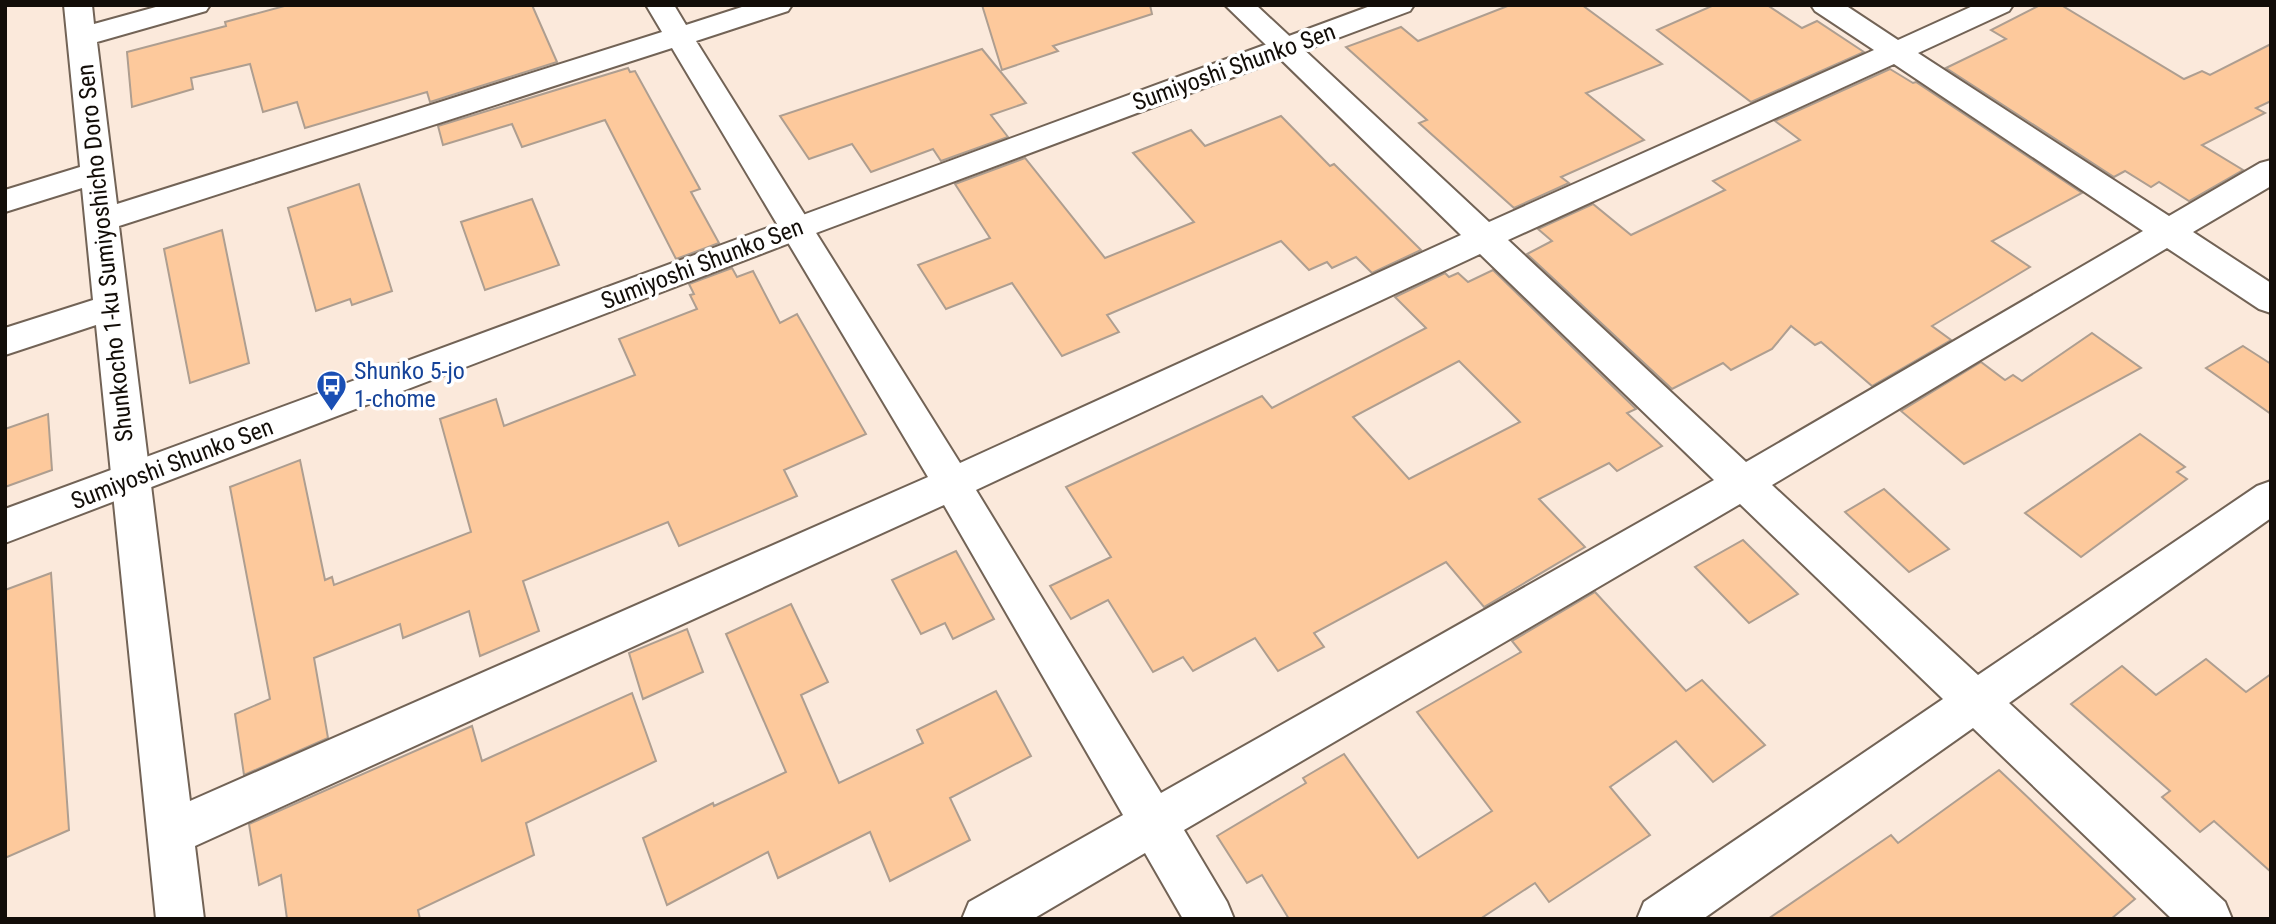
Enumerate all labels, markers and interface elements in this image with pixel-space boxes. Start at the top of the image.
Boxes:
street label: Sumiyoshi Shunko Sen [1129,17,1339,117]
street label: Shunkocho 1-ku Sumiyoshicho Doro Sen [71,63,139,443]
street label: Sumiyoshi Shunko Sen [597,213,807,315]
place label: Shunko 5-jo 1-chome [354,357,465,413]
bus stop icon: Shunko 5-jo 1-chome [314,368,348,412]
street label: Sumiyoshi Shunko Sen [67,413,277,515]

